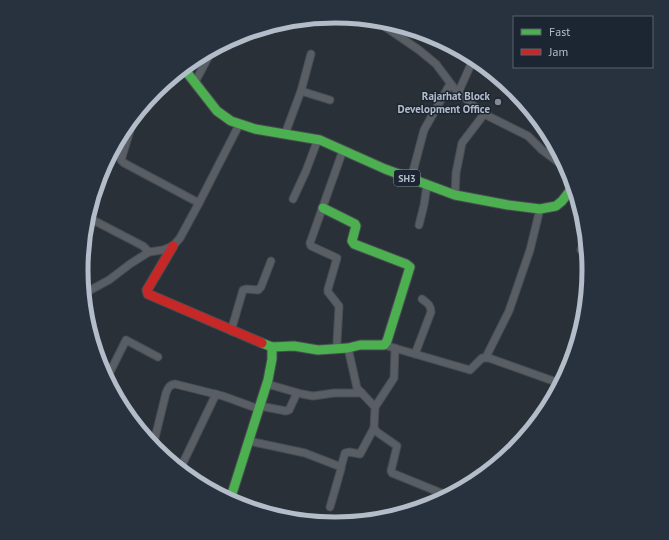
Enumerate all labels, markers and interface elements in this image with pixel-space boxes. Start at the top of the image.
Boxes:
legend [513,16,653,68]
text: Fast [549,24,570,39]
text: Jam [548,44,568,59]
place label: Rajarhat Block Development Office [398,89,491,116]
marker: Rajarhat Block Development Office [493,97,503,107]
road number: SH3 [394,170,420,186]

